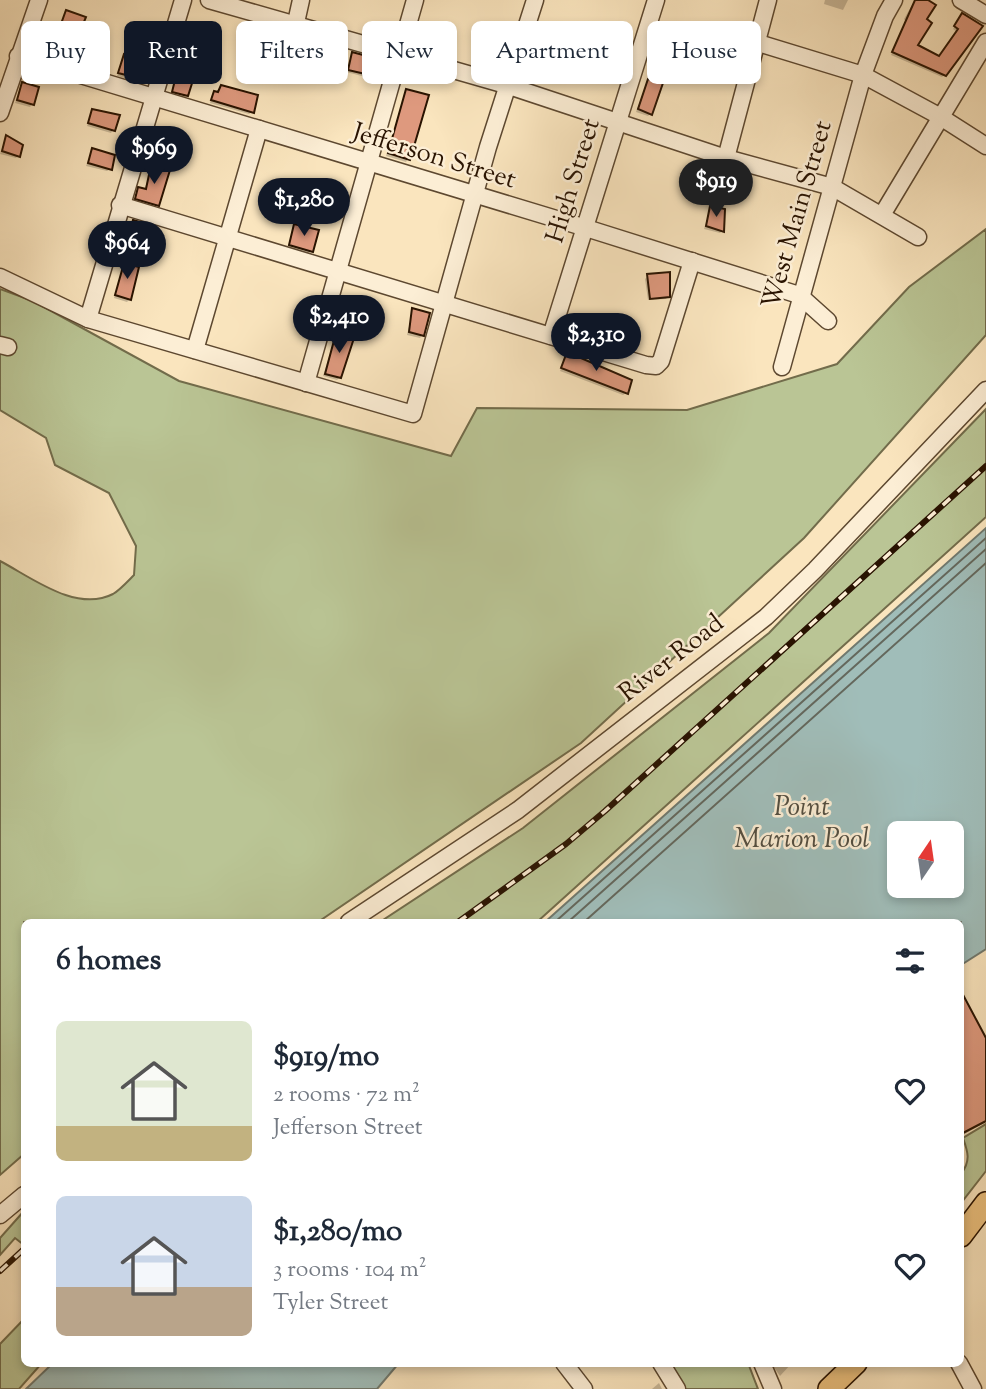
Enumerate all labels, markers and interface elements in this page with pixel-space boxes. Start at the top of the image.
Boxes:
chip: Buy [21,21,110,84]
chip: Rent [124,21,222,84]
chip: Filters [236,21,348,84]
chip: New [362,21,457,84]
chip: Apartment [471,21,633,84]
chip: House [647,21,761,84]
street label: Jefferson Street [346,114,520,199]
street label: High Street [538,114,610,248]
street label: West Main Street [753,116,843,314]
pin: $969 [113,127,195,186]
text: $969 [131,132,177,165]
pin: $919 [675,160,757,219]
text: $919 [695,165,737,198]
pin: $1,280 [247,178,361,238]
text: $1,280 [274,184,334,217]
pin: $964 [86,222,168,281]
text: $964 [104,227,150,260]
pin: $2,410 [282,296,396,355]
text: $2,410 [309,301,369,334]
pin: $2,310 [539,314,653,373]
text: $2,310 [567,319,625,352]
street label: River Road [612,606,733,712]
water label: Point Marion Pool [734,788,870,860]
north arrow [887,821,964,898]
map controls [887,821,964,898]
text: 6 homes [56,940,161,983]
icon: filters [891,942,929,980]
text: $919/mo [273,1036,379,1079]
icon: home [112,1049,196,1133]
icon: heart [891,1072,929,1110]
text: 2 rooms · 72 m² [273,1079,420,1112]
text: Jefferson Street [273,1112,423,1145]
text: $1,280/mo [273,1211,402,1254]
icon: home [112,1224,196,1308]
icon: heart [891,1247,929,1285]
text: 3 rooms · 104 m² [273,1254,427,1287]
text: Tyler Street [273,1287,388,1320]

